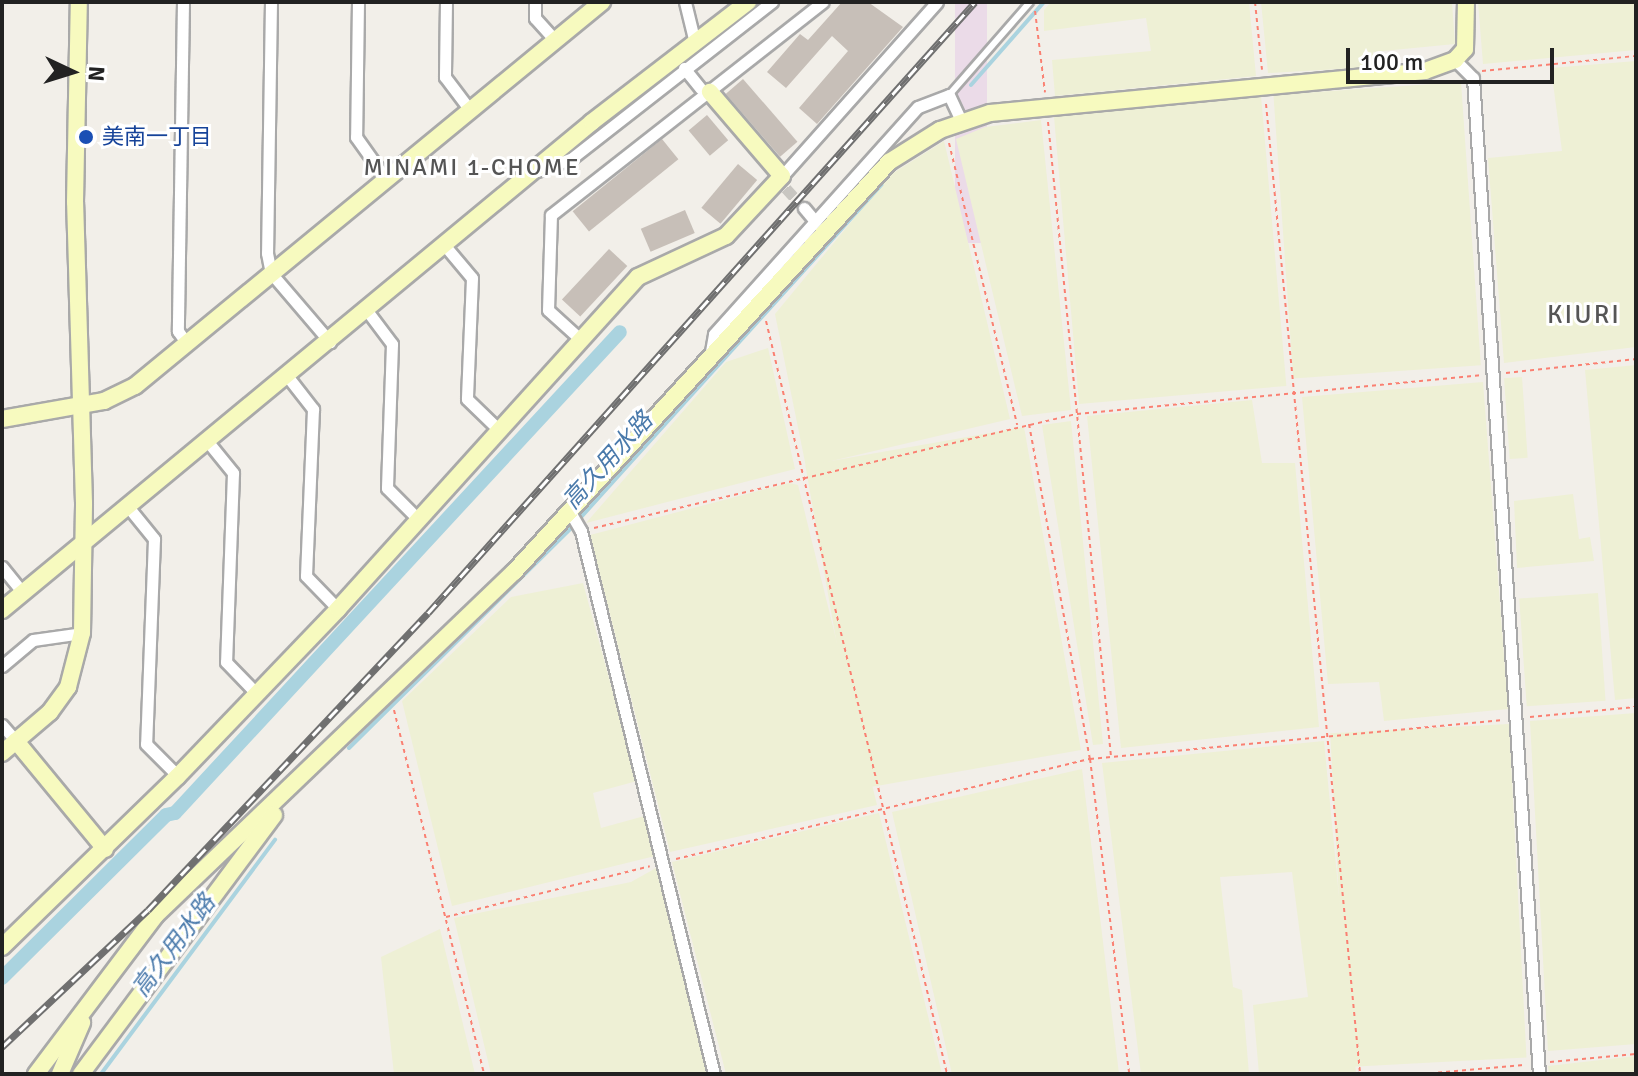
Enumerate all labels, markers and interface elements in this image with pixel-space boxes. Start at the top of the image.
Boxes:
north arrow [32,32,112,112]
scale bar [1350,32,1558,82]
text: 100 m [1360,47,1423,77]
text: N [82,65,110,82]
place label: 美南一丁目 [102,124,212,150]
marker: 美南一丁目 [77,128,95,146]
district label: MINAMI 1-CHOME [364,154,580,182]
district label: KIURI [1547,300,1621,332]
water label: 高久用水路 [557,407,659,515]
water label: 高久用水路 [126,889,222,1003]

